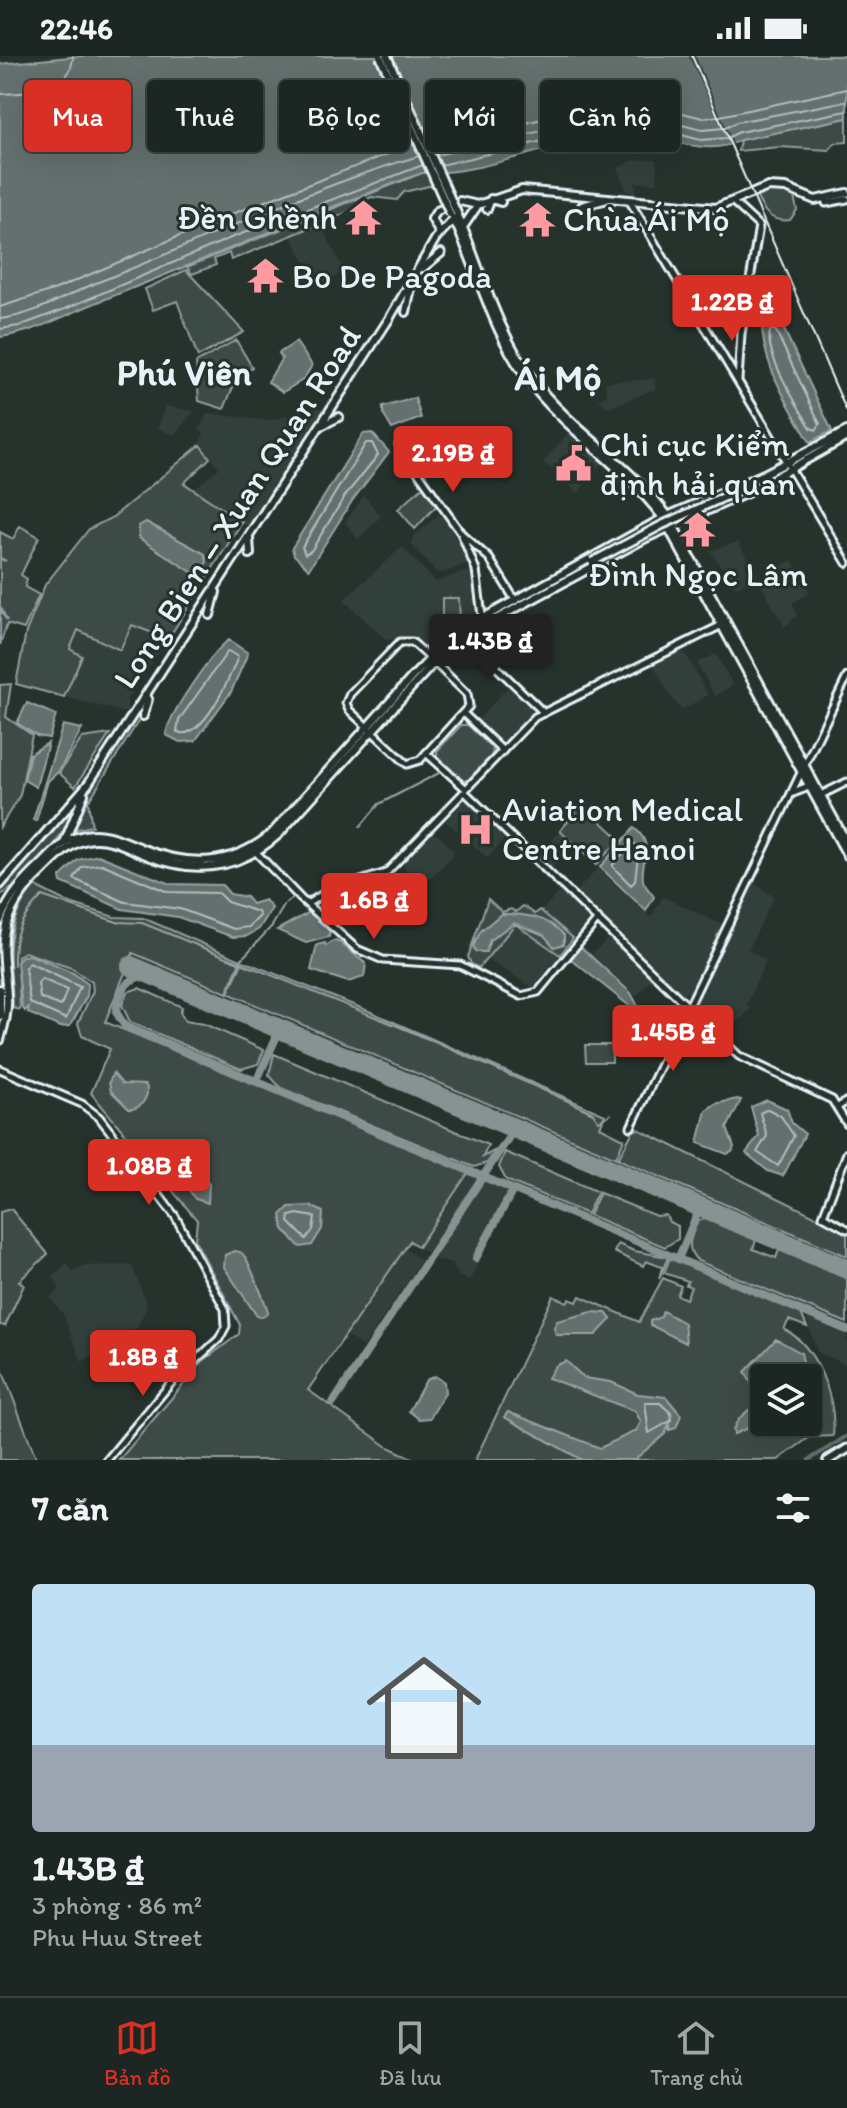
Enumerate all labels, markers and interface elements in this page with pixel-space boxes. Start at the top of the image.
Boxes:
text: 22:46 [40,10,113,47]
chip: Mua [24,80,131,152]
chip: Thuê [147,80,263,152]
chip: Bộ lọc [279,80,409,152]
chip: Mới [425,80,524,152]
chip: Căn hộ [540,80,680,152]
place label: Đền Ghềnh [177,197,337,238]
temple icon: Đền Ghềnh [344,198,382,236]
place label: Chùa Ái Mộ [563,199,730,240]
temple icon: Chùa Ái Mộ [518,200,556,238]
place label: Bo De Pagoda [292,256,492,297]
temple icon: Bo De Pagoda [247,257,285,295]
pin: 1.22B ₫ [658,275,806,343]
text: 1.22B ₫ [690,285,774,317]
street label: Long Bien – Xuan Quan Road [104,317,370,696]
district label: Phú Viên [117,351,252,394]
district label: Ái Mộ [514,356,602,399]
place label: Chi cục Kiểm định hải quan [600,424,796,504]
pin: 2.19B ₫ [379,426,527,494]
text: 2.19B ₫ [411,436,495,468]
public building icon: Chi cục Kiểm định hải quan [555,445,593,483]
temple icon: Đình Ngọc Lâm [679,511,717,549]
place label: Đình Ngọc Lâm [588,554,808,595]
pin: 1.43B ₫ [416,614,564,682]
text: 1.43B ₫ [447,624,533,656]
place label: Aviation Medical Centre Hanoi [502,789,744,869]
hospital icon: Aviation Medical Centre Hanoi [457,810,495,848]
pin: 1.6B ₫ [309,873,439,941]
text: 1.6B ₫ [339,883,409,915]
pin: 1.45B ₫ [599,1005,747,1073]
text: 1.45B ₫ [630,1015,716,1047]
pin: 1.08B ₫ [75,1139,223,1207]
text: 1.08B ₫ [106,1149,192,1181]
pin: 1.8B ₫ [78,1330,208,1398]
text: 1.8B ₫ [108,1340,178,1372]
map controls [750,1364,822,1436]
button: layers [750,1364,822,1436]
icon: filters [771,1486,815,1530]
text: 7 căn [32,1488,108,1529]
icon: home [352,1636,496,1780]
text: 1.43B ₫ [32,1848,144,1889]
text: 3 phòng · 86 m² [32,1889,202,1921]
text: Phu Huu Street [32,1921,202,1953]
tab: Bản đồ [104,2016,171,2091]
tab: Đã lưu [379,2016,442,2091]
tab: Trang chủ [650,2016,743,2091]

